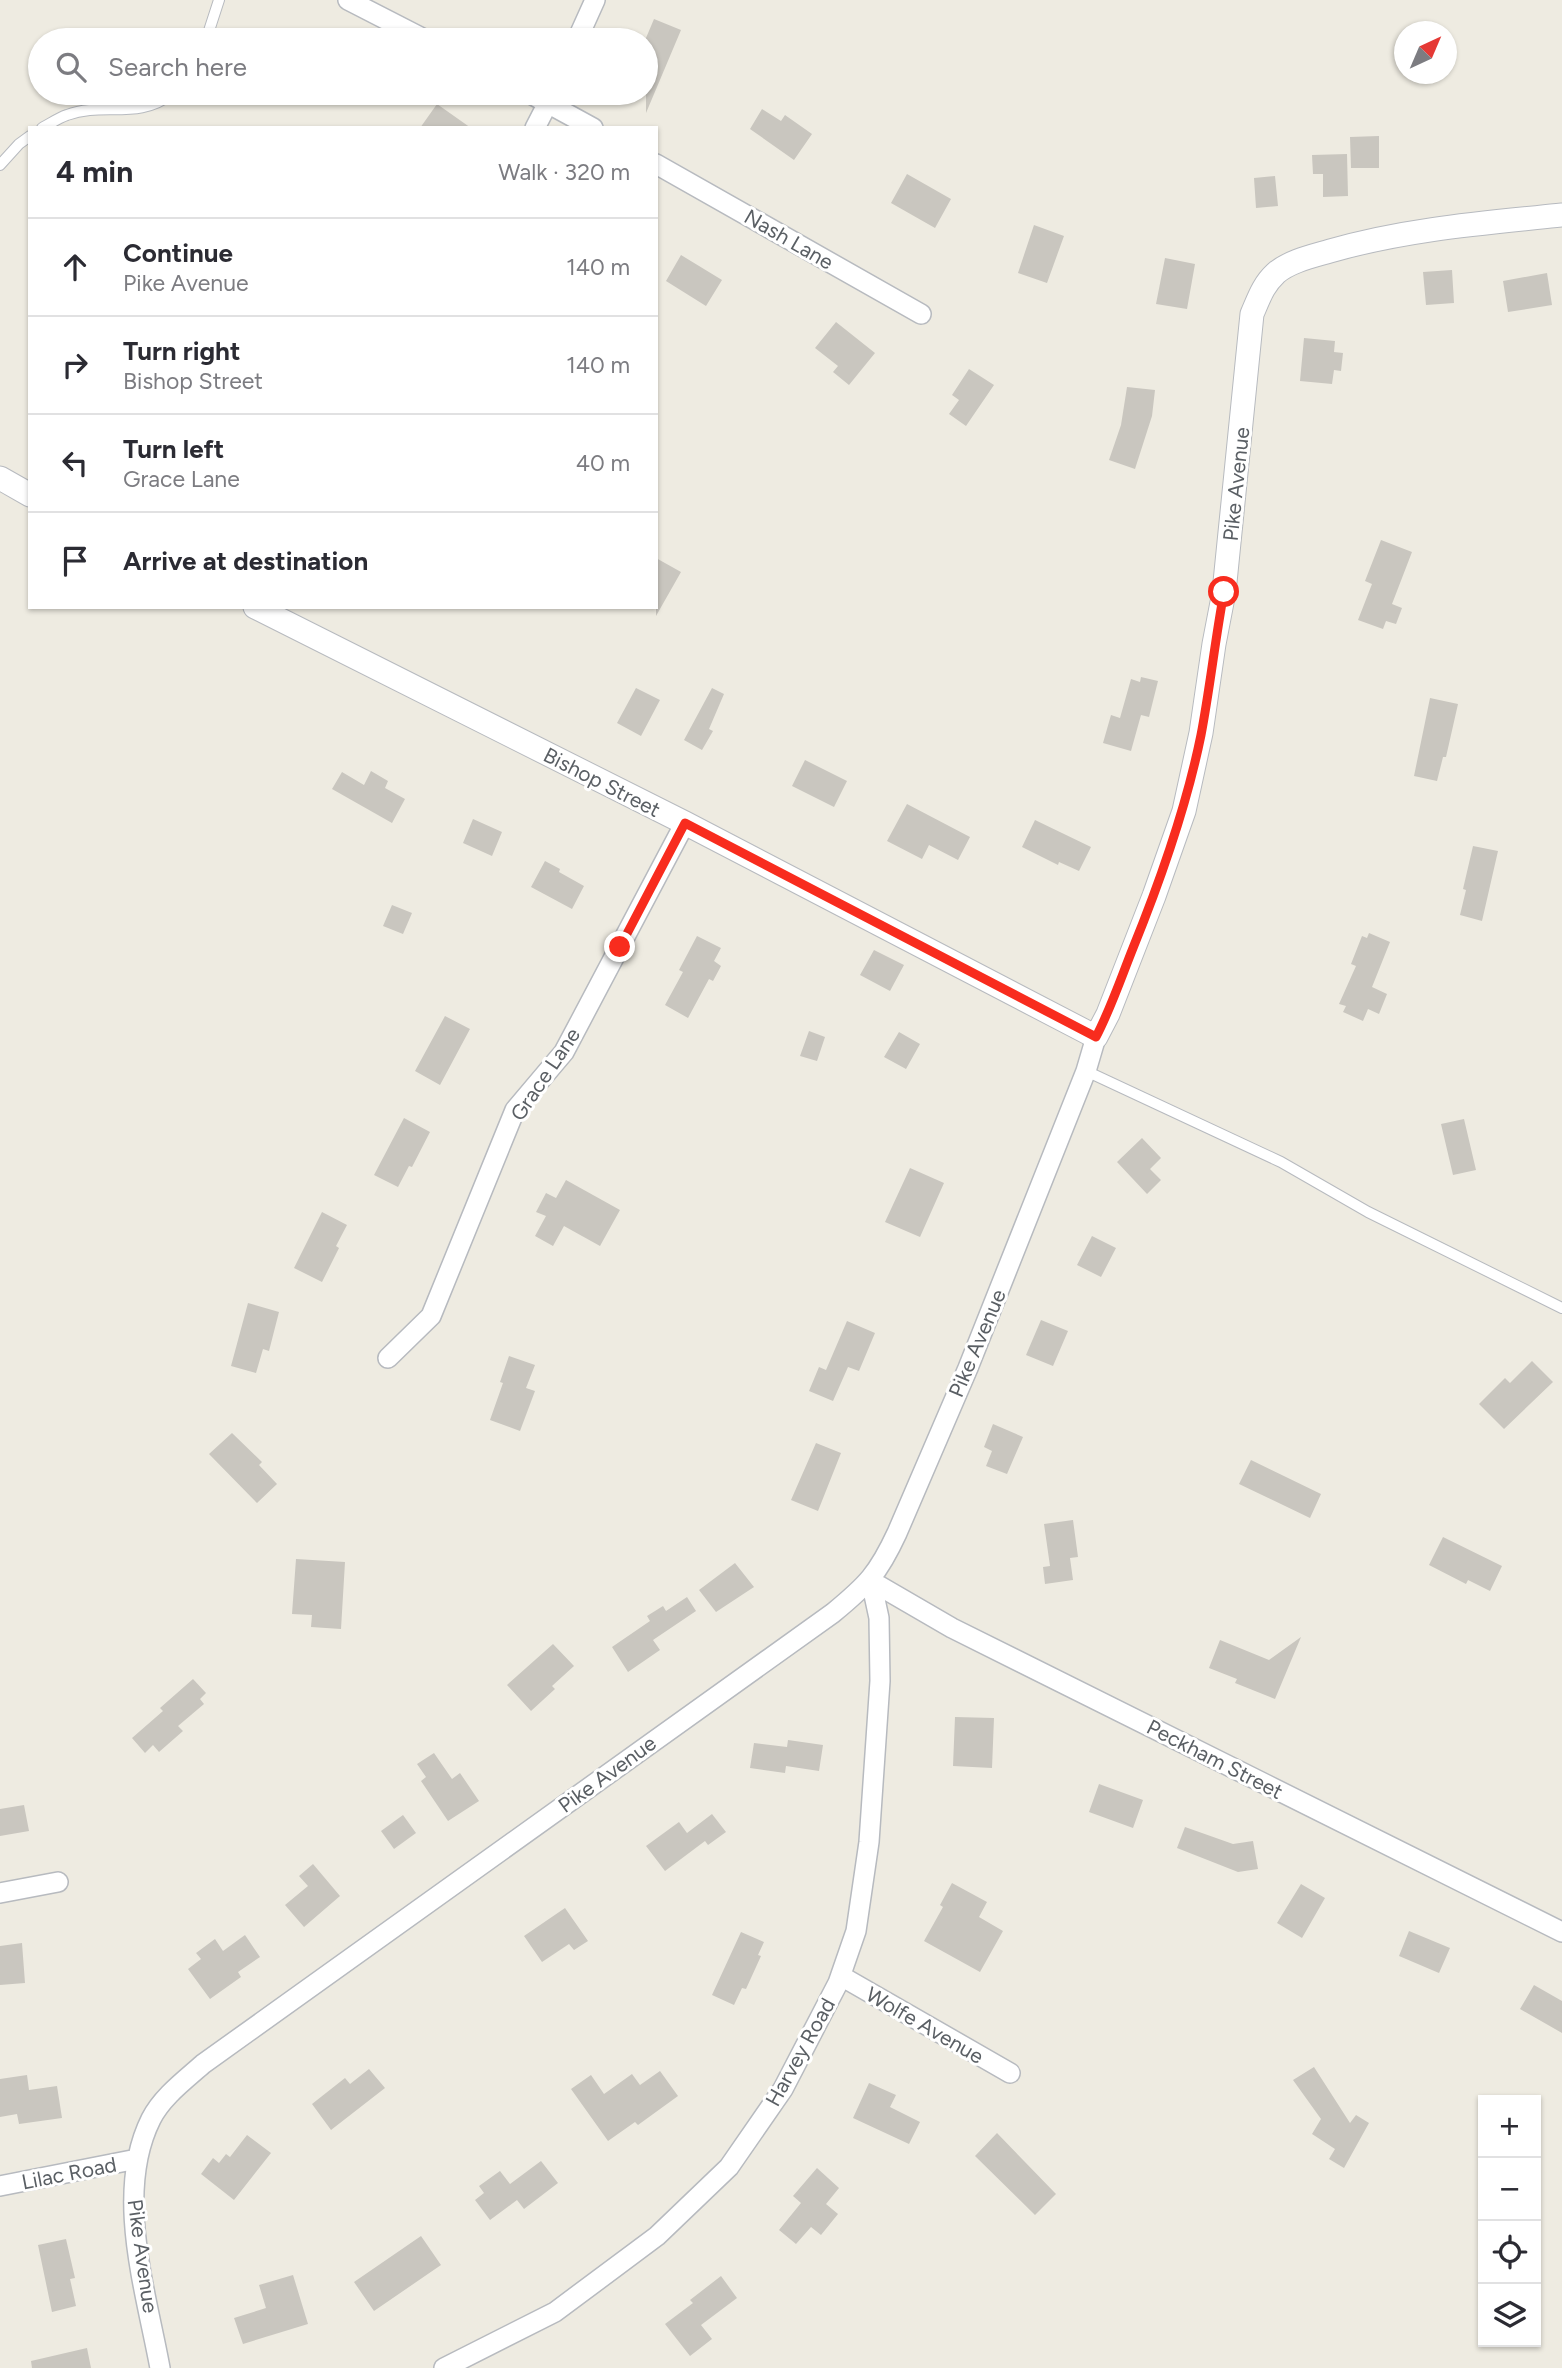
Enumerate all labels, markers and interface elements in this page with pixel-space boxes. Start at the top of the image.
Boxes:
north arrow [1394,21,1457,84]
search box [28,28,658,105]
icon: search [52,48,90,86]
text: Search here [108,51,247,83]
text: 4 min [56,153,133,190]
text: Walk · 320 m [498,158,630,186]
street label: Nash Lane [740,204,838,274]
text: Continue [123,237,233,269]
icon: ahead [56,248,94,286]
text: 140 m [566,253,630,281]
text: Pike Avenue [123,269,249,297]
text: Turn right [123,335,240,367]
icon: right [56,346,94,384]
text: 140 m [566,351,630,379]
text: Bishop Street [123,367,263,395]
street label: Pike Avenue [1218,426,1254,542]
text: Turn left [123,433,224,465]
icon: left [56,444,94,482]
text: 40 m [576,449,630,477]
text: Grace Lane [123,465,240,493]
icon: arrive [56,542,94,580]
text: Arrive at destination [123,545,368,577]
route start [1208,576,1239,607]
street label: Bishop Street [539,742,665,822]
route end [604,931,635,962]
street label: Grace Lane [505,1023,585,1125]
street label: Pike Avenue [943,1285,1011,1401]
street label: Peckham Street [1143,1714,1287,1804]
street label: Pike Avenue [553,1730,661,1818]
street label: Wolfe Avenue [862,1981,988,2069]
street label: Harvey Road [760,1993,840,2111]
map controls [1478,2095,1541,2347]
button: + [1478,2095,1541,2158]
street label: Lilac Road [19,2152,119,2194]
button: − [1478,2158,1541,2221]
street label: Pike Avenue [123,2197,163,2315]
button: locate [1478,2221,1541,2284]
button: layers [1478,2284,1541,2347]

